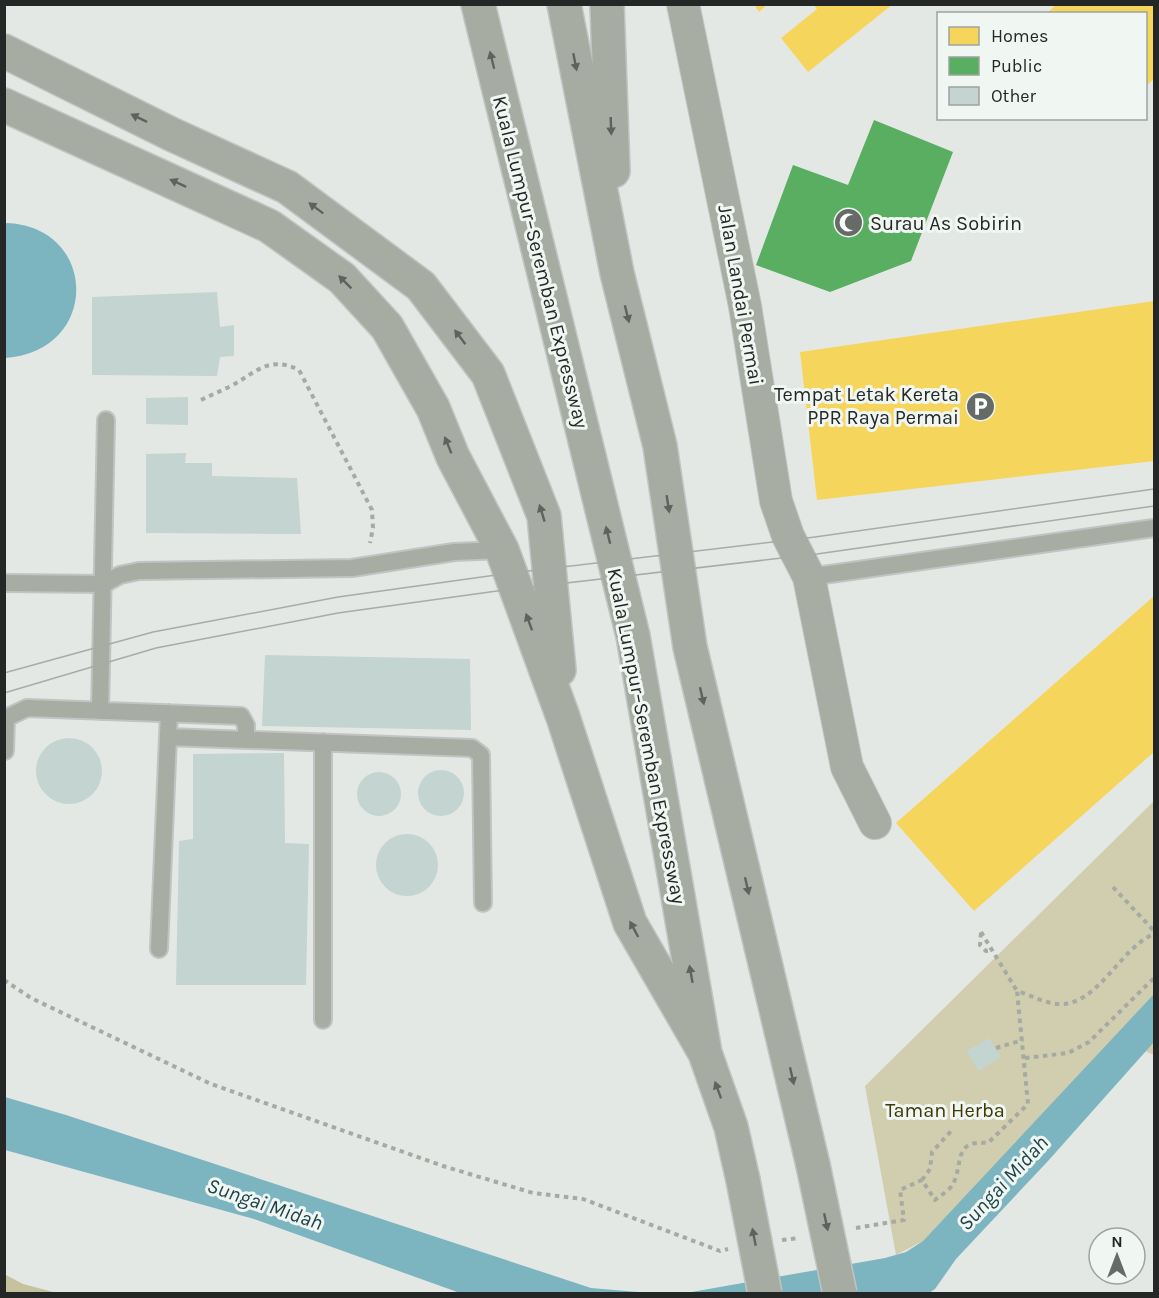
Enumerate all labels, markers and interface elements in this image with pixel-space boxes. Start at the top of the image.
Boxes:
legend [937,12,1147,120]
text: Homes [991,25,1048,47]
one-way arrow [487,51,497,70]
one-way arrow [571,53,580,72]
text: Public [991,55,1042,77]
text: Other [991,85,1036,107]
street label: Kuala Lumpur–Seremban Expressway [488,93,593,431]
one-way arrow [130,113,147,123]
one-way arrow [607,116,616,135]
one-way arrow [170,179,187,188]
one-way arrow [308,202,324,214]
street label: Jalan Landai Permai [713,203,768,387]
mosque icon: Surau As Sobirin [833,207,865,239]
place label: Surau As Sobirin [870,212,1022,235]
one-way arrow [338,275,352,289]
one-way arrow [623,305,633,324]
one-way arrow [454,330,466,346]
place label: Tempat Letak Kereta PPR Raya Permai [774,383,959,429]
parking icon: Tempat Letak Kereta PPR Raya Permai [964,390,996,422]
one-way arrow [443,436,453,454]
one-way arrow [664,495,673,514]
one-way arrow [537,504,546,522]
one-way arrow [603,526,613,545]
street label: Kuala Lumpur–Seremban Expressway [603,566,690,906]
one-way arrow [523,613,533,631]
one-way arrow [698,687,708,705]
one-way arrow [743,877,752,896]
one-way arrow [629,920,639,937]
one-way arrow [686,965,695,984]
one-way arrow [787,1067,797,1085]
one-way arrow [712,1081,722,1099]
park label: Taman Herba [885,1099,1005,1122]
water label: Sungai Midah [953,1131,1053,1235]
water label: Sungai Midah [204,1173,326,1235]
one-way arrow [821,1213,831,1231]
north arrow [1087,1226,1147,1286]
one-way arrow [749,1227,758,1246]
text: N [1111,1232,1123,1251]

